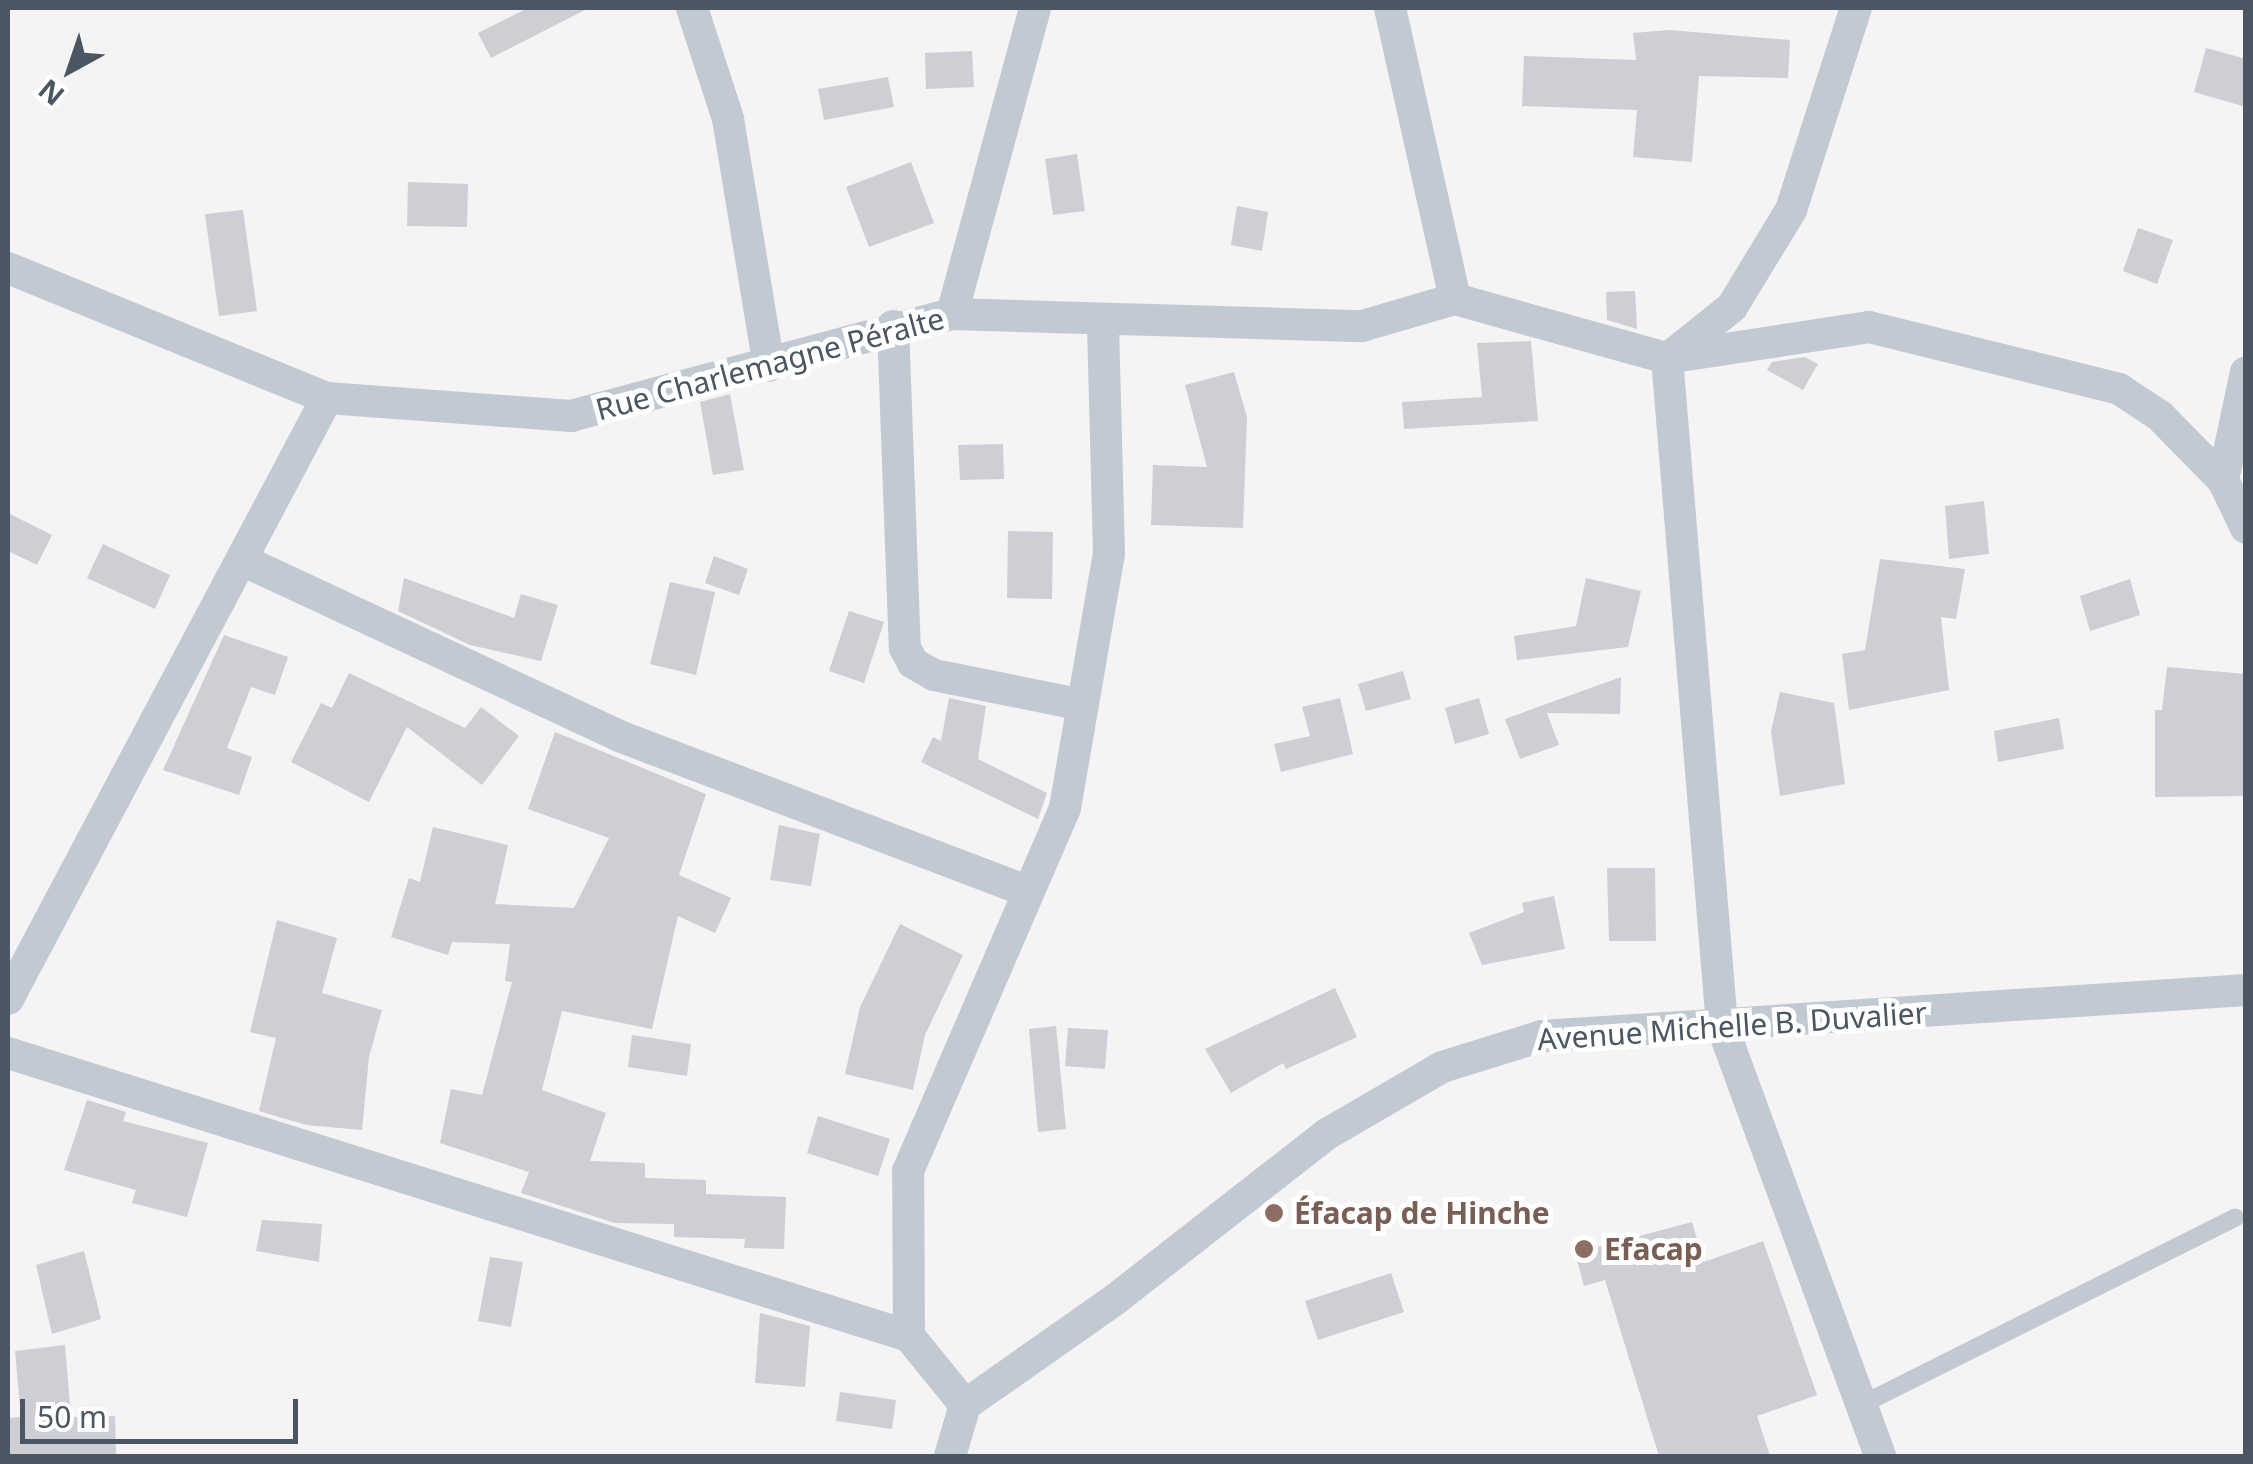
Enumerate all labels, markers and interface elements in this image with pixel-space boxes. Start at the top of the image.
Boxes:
north arrow [20,20,120,120]
text: N [30,71,72,115]
street label: Rue Charlemagne Péralte [592,300,948,428]
street label: Avenue Michelle B. Duvalier [1536,994,1928,1058]
place label: Éfacap de Hinche [1294,1195,1550,1231]
marker: Éfacap de Hinche [1263,1202,1285,1224]
place label: Efacap [1604,1231,1703,1267]
marker: Efacap [1573,1238,1595,1260]
scale bar [25,1379,302,1441]
text: 50 m [37,1396,107,1437]

